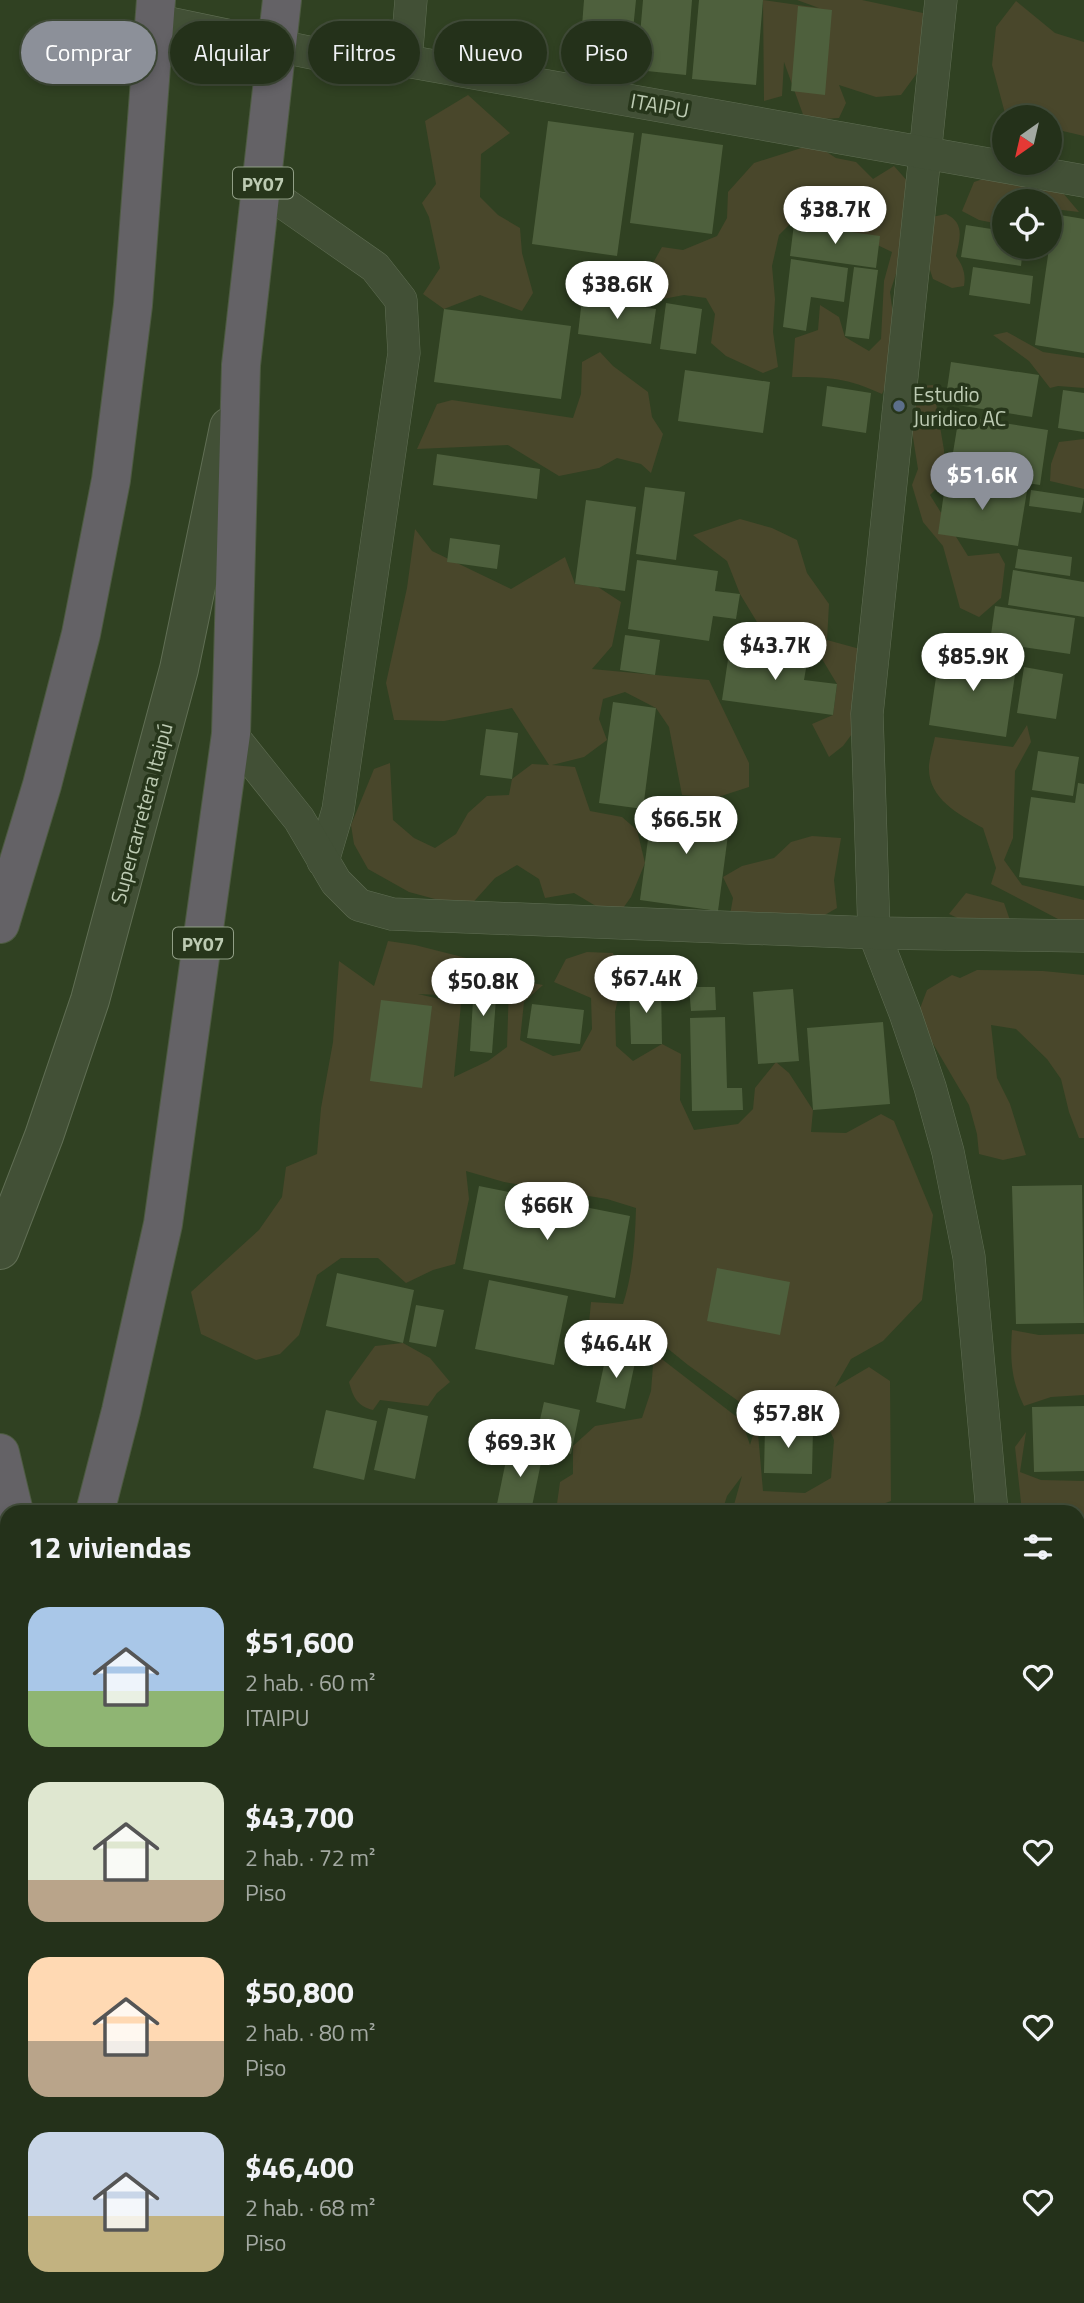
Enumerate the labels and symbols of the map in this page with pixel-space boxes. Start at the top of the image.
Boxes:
street label: ITAIPU [628,84,692,126]
north arrow [992,105,1062,175]
road number: PY07 [233,168,293,198]
pin: $38.7K [778,187,892,246]
pin: $38.6K [560,262,674,321]
place label: Estudio Juridico AC [913,378,1006,434]
marker: Estudio Juridico AC [891,398,907,414]
pin: $51.6K [925,452,1039,512]
pin: $43.7K [718,622,832,682]
pin: $85.9K [916,634,1030,693]
street label: Supercarretera Itaipú [101,719,181,907]
pin: $66.5K [629,796,743,856]
road number: PY07 [173,928,233,959]
pin: $67.4K [589,956,703,1015]
pin: $50.8K [426,958,540,1018]
pin: $66K [506,1182,588,1242]
pin: $46.4K [559,1320,673,1380]
pin: $57.8K [731,1390,845,1450]
pin: $69.3K [463,1420,577,1479]

